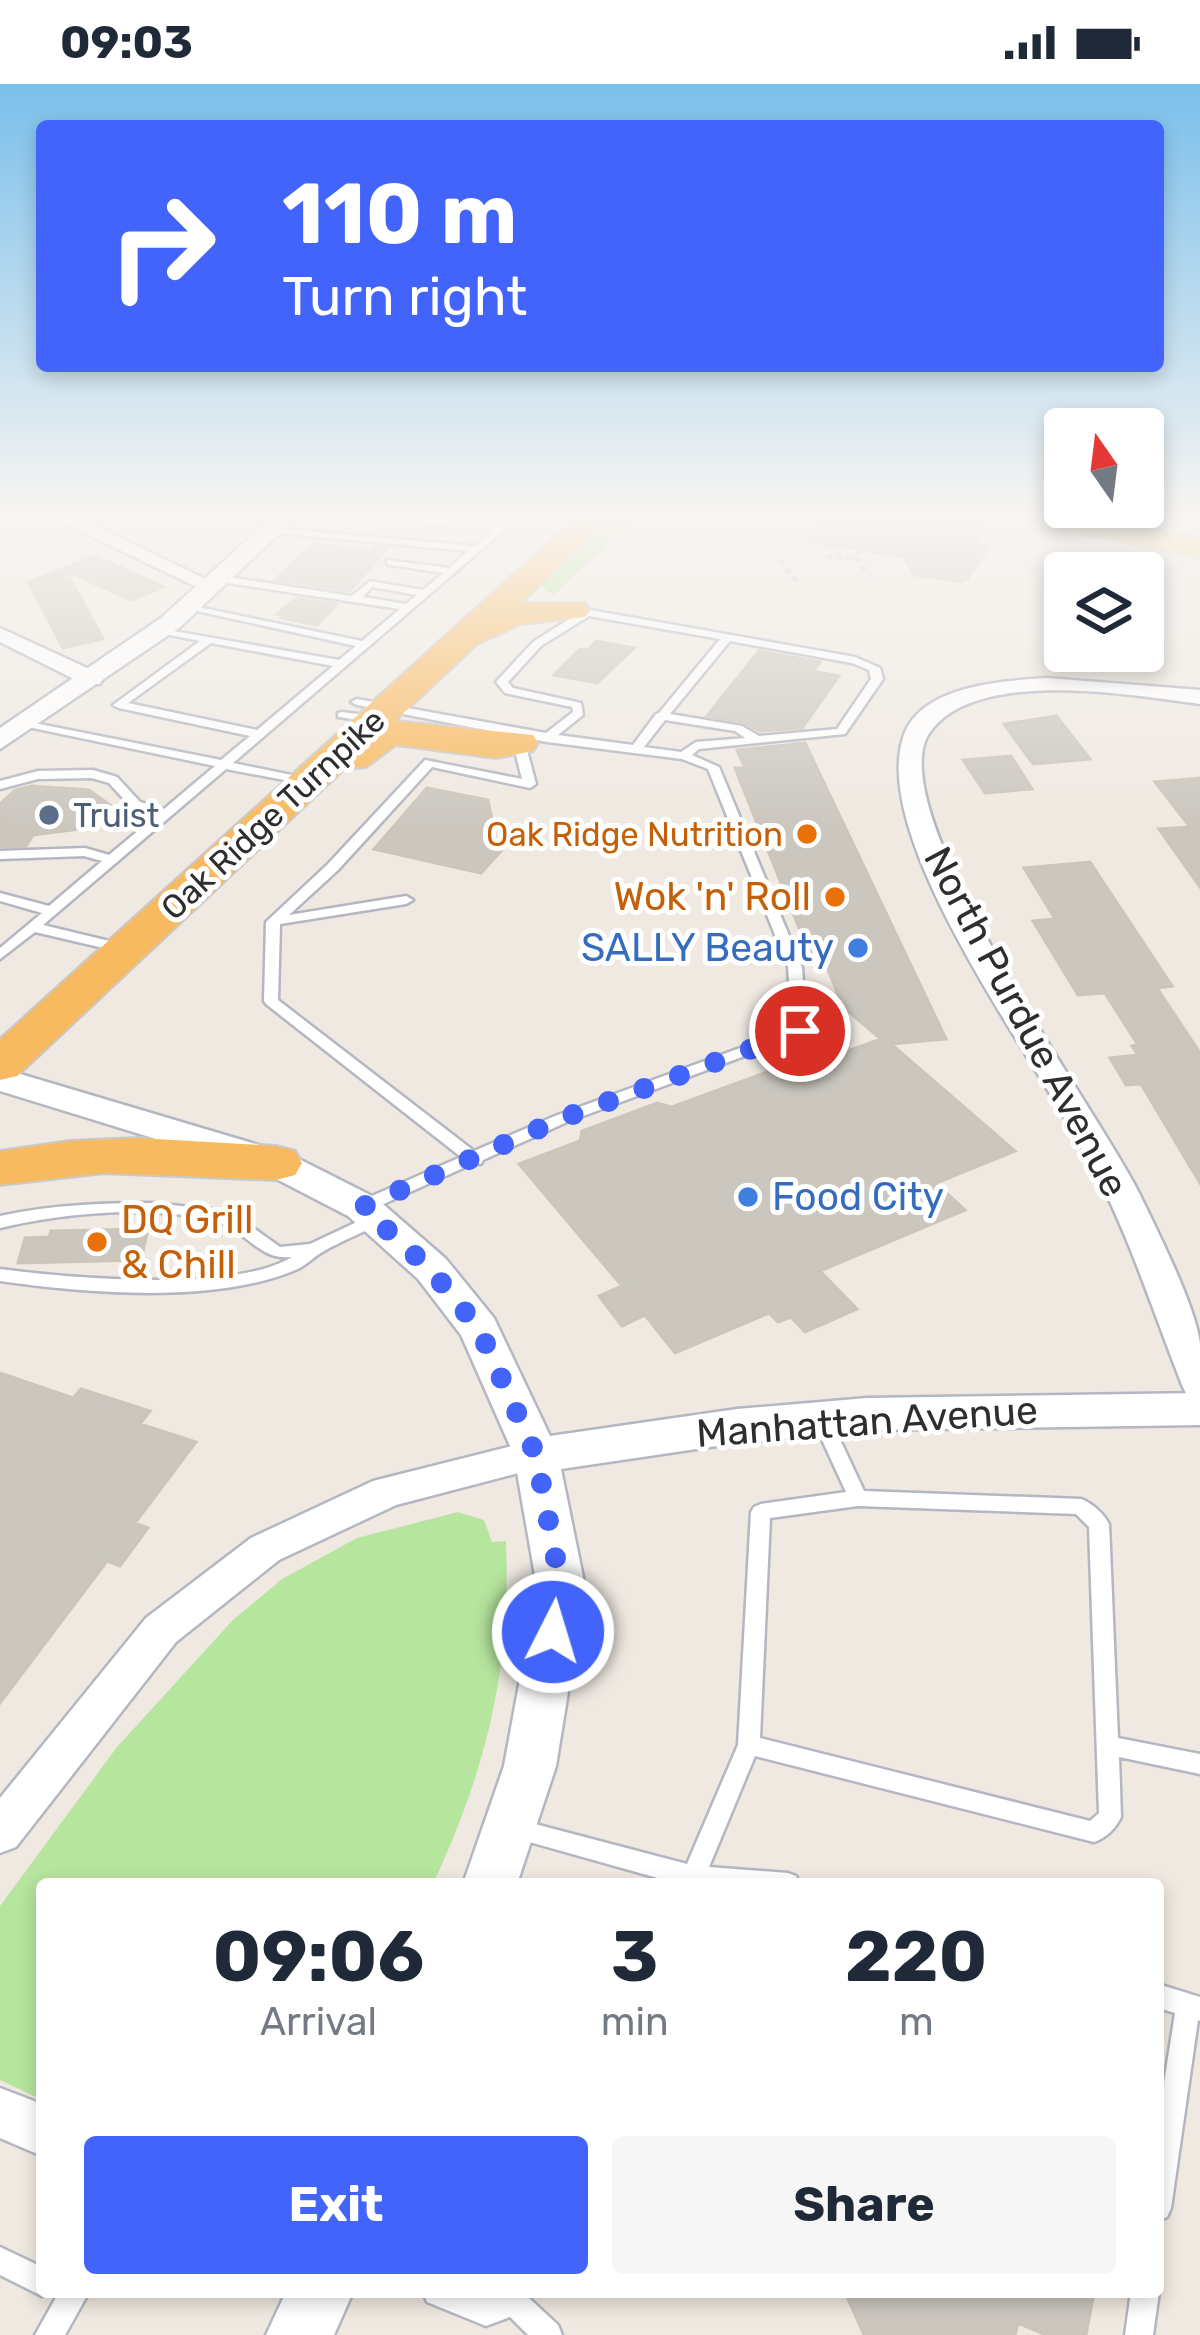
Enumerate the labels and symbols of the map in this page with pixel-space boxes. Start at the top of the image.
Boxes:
north arrow [1044,408,1164,528]
street label: Oak Ridge Turnpike [153,700,393,928]
place label: Truist [73,796,160,835]
marker: Truist [36,802,62,828]
place label: Oak Ridge Nutrition [486,815,783,854]
marker: Oak Ridge Nutrition [794,821,820,847]
street label: North Purdue Avenue [914,839,1138,1205]
place label: Wok 'n' Roll [613,874,811,920]
marker: Wok 'n' Roll [822,884,848,910]
place label: SALLY Beauty [581,925,834,971]
marker: SALLY Beauty [845,935,871,961]
pin [749,980,851,1082]
place label: Food City [772,1174,944,1220]
marker: Food City [735,1184,761,1210]
place label: DQ Grill & Chill [121,1197,254,1288]
marker: DQ Grill & Chill [84,1229,110,1255]
street label: Manhattan Avenue [695,1387,1039,1457]
position arrow [490,1569,616,1695]

